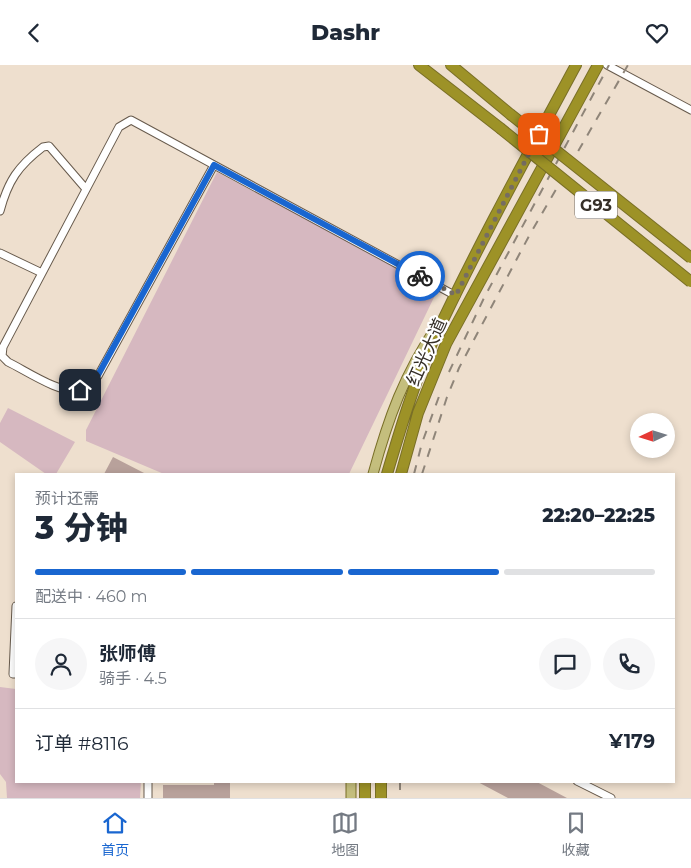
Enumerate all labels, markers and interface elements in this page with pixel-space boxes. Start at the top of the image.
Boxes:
icon: back [20,19,48,47]
text: Dashr [311,19,380,46]
icon: heart [643,19,671,47]
pin [518,113,560,155]
icon: bag [525,120,553,148]
road number: G93 [575,191,617,219]
courier [395,251,445,301]
icon: bike [406,262,434,290]
street label: 红光大道 [402,315,452,389]
pin [59,369,101,411]
icon: home [66,376,94,404]
north arrow [630,413,675,457]
map controls [630,413,675,458]
text: 预计还需 [35,489,99,508]
text: 22:20–22:25 [542,504,655,527]
text: 3 分钟 [35,508,128,547]
text: 配送中 · 460 m [35,587,148,606]
button: person [35,638,87,690]
button: chat [539,638,591,690]
button: phone [603,638,655,690]
text: 张师傅 [99,642,156,665]
text: 骑手 · 4.5 [99,669,167,688]
text: ¥179 [609,730,655,753]
text: 订单 #8116 [35,732,129,755]
tab: 首页 [101,809,129,859]
tab: 地图 [331,809,359,859]
tab: 收藏 [562,809,590,859]

